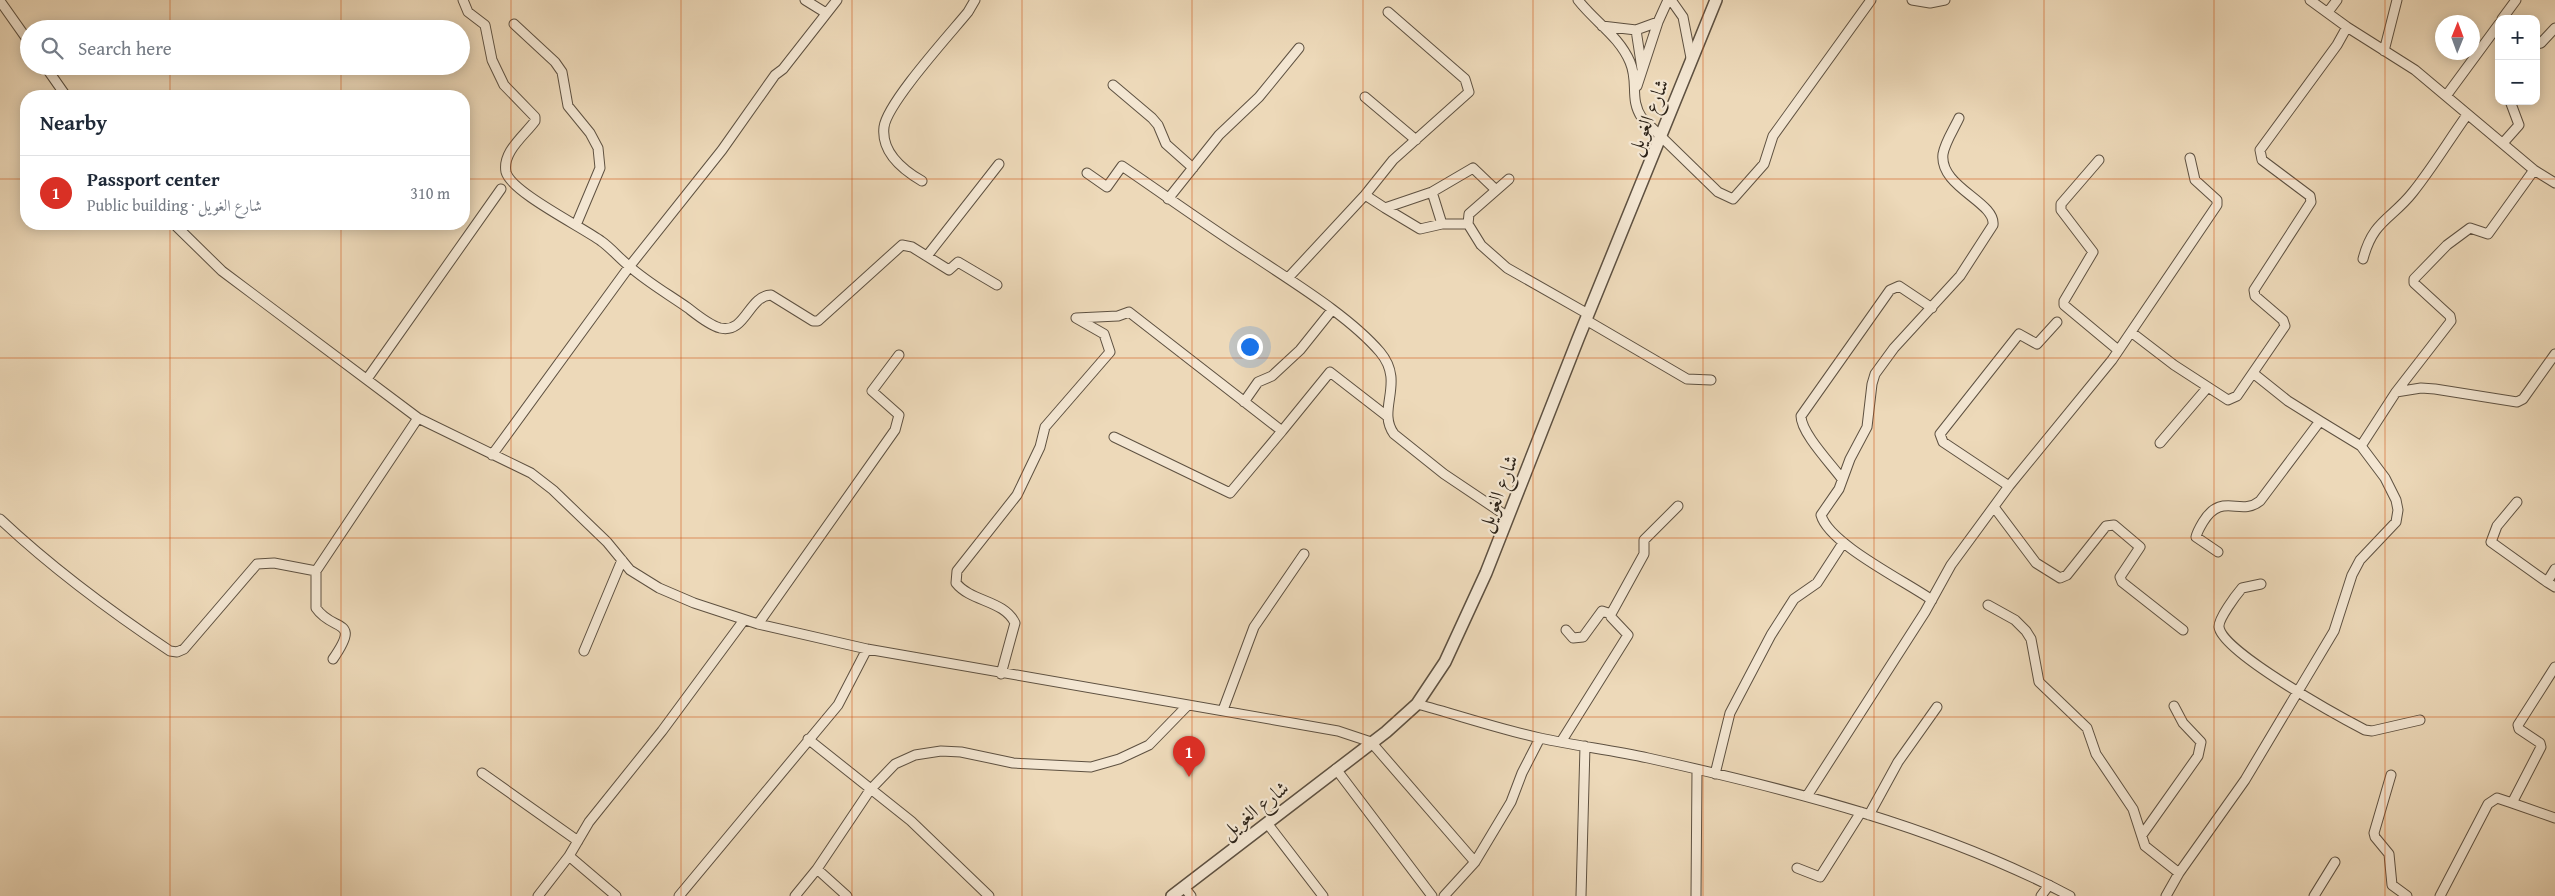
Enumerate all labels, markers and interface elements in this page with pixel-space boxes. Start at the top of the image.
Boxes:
north arrow [2435,15,2480,60]
map controls [2495,15,2540,105]
button: + [2495,15,2540,60]
search box [20,20,470,75]
icon: search [38,34,66,62]
text: Search here [78,34,172,62]
button: − [2495,60,2540,105]
street label: شارع الغويل [1619,74,1679,161]
text: Nearby [40,107,107,138]
text: Passport center [87,165,220,193]
text: 1 [52,181,60,205]
text: 310 m [410,181,450,205]
text: Public building · شارع الغويل [87,193,262,217]
your location [1237,334,1263,360]
street label: شارع الغويل [1469,450,1529,537]
pin: 1 [1173,736,1205,777]
street label: شارع الغويل [1213,773,1297,848]

